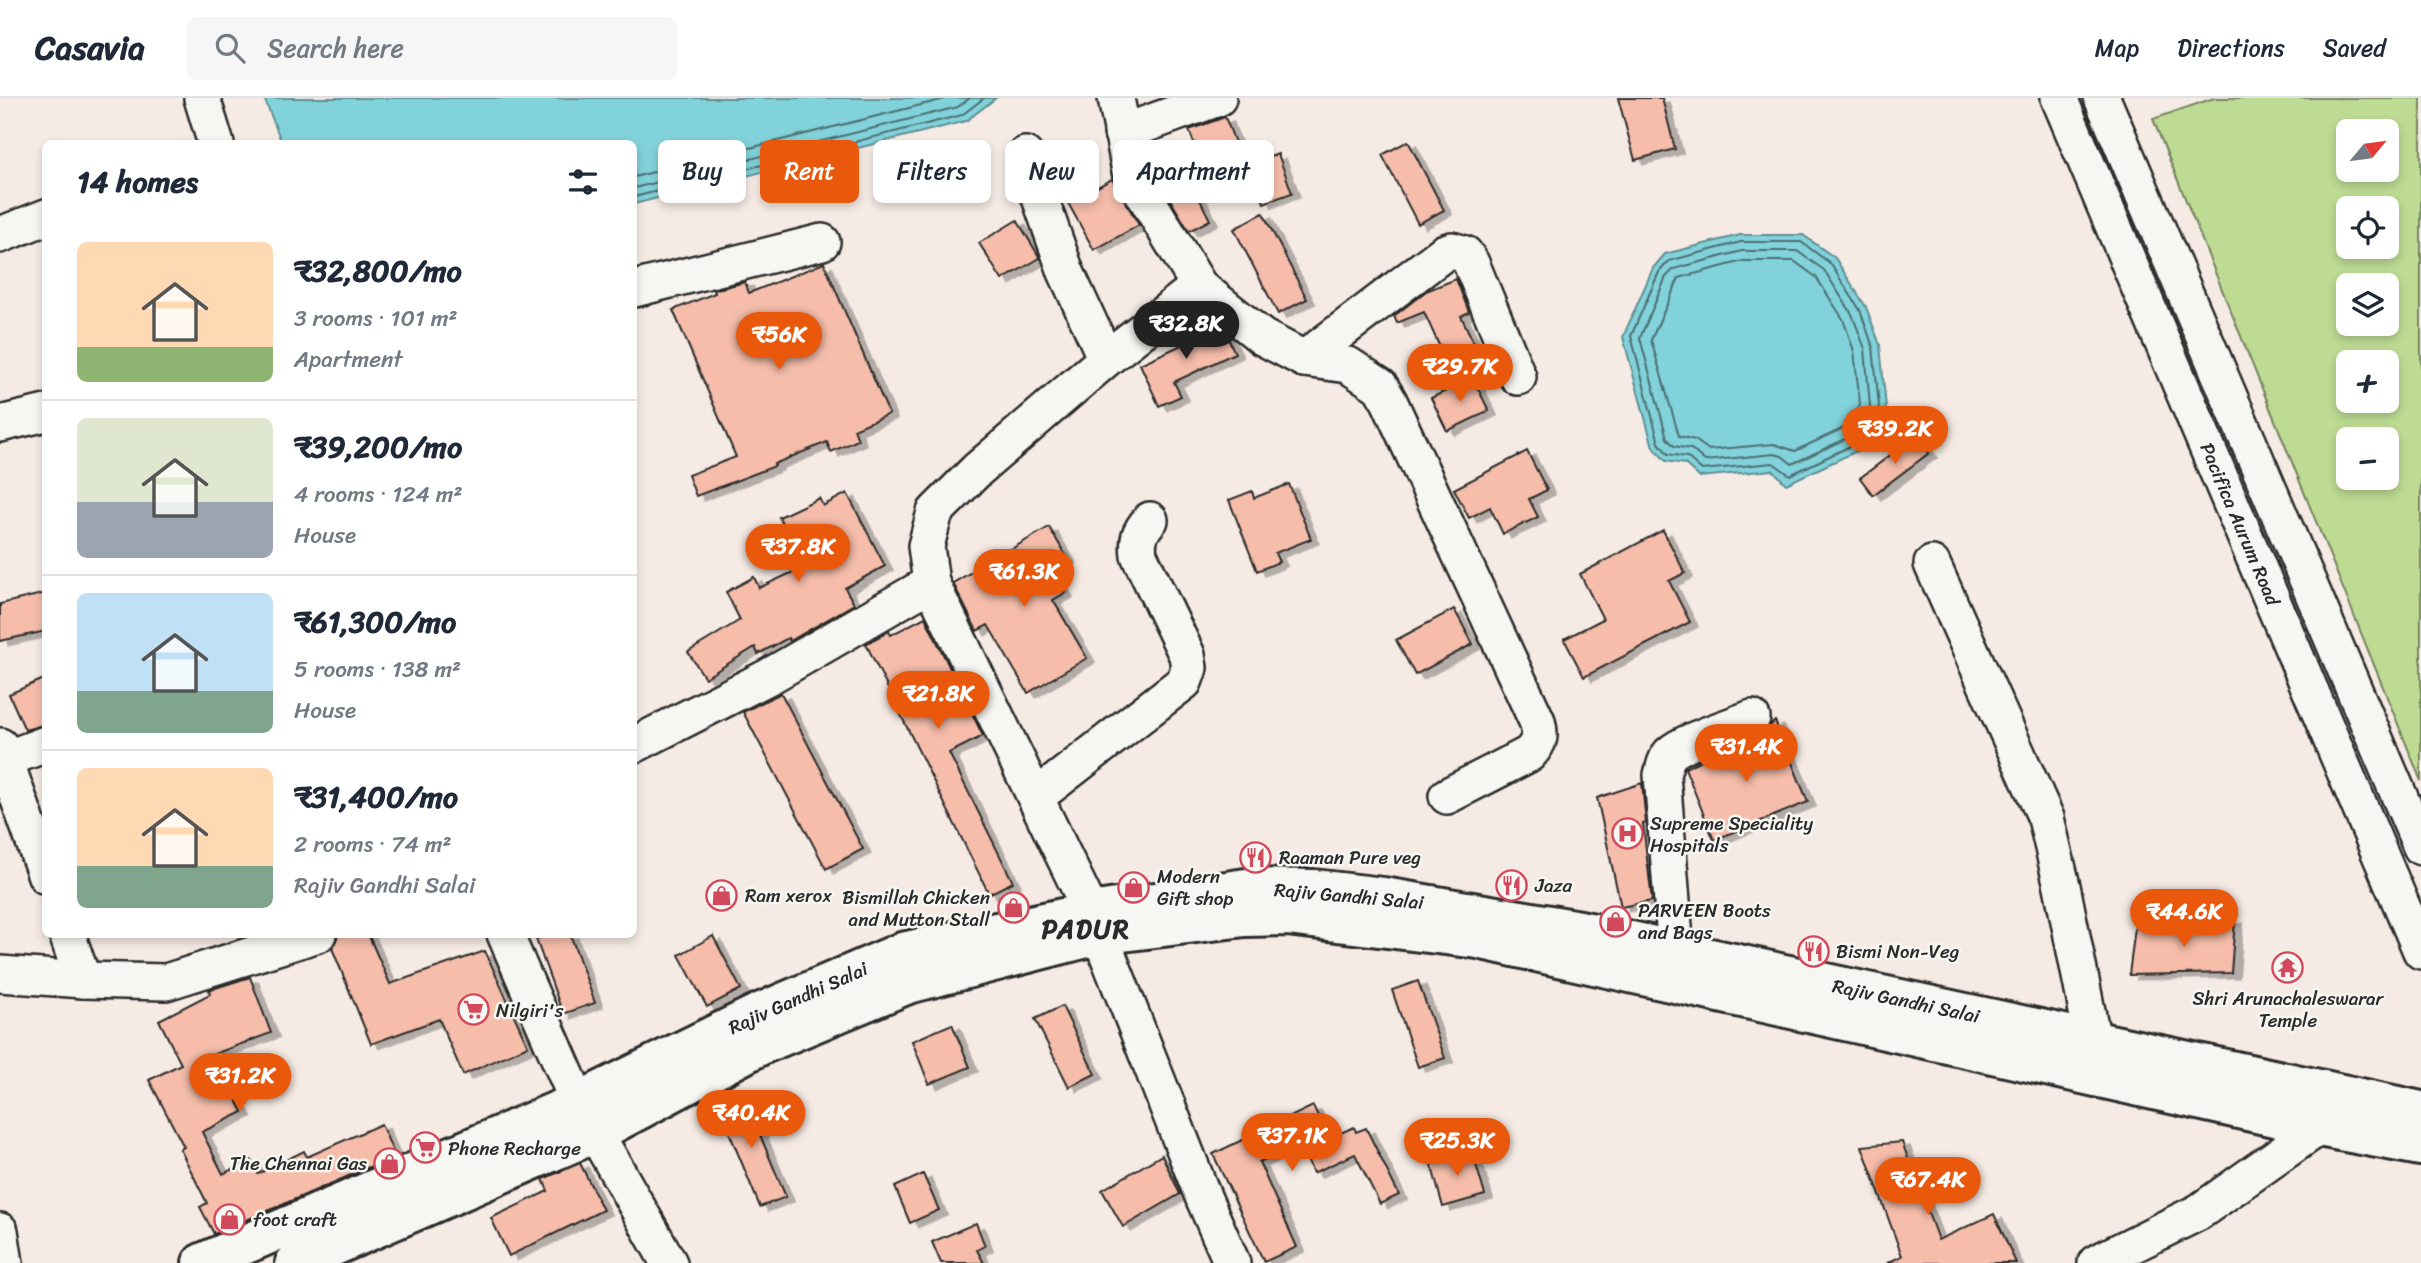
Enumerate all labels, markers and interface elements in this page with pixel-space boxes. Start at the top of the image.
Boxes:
search box [187,17,677,80]
text: Casavia [35,19,145,77]
text: Search here [267,25,404,71]
text: Map [2095,27,2139,69]
text: Directions [2177,27,2285,69]
text: Saved [2323,27,2386,69]
icon: search [211,29,249,67]
north arrow [2336,119,2399,182]
map controls [2336,119,2399,490]
chip: Buy [658,140,746,203]
chip: Rent [760,140,859,203]
chip: Filters [873,140,991,203]
chip: New [1005,140,1099,203]
chip: Apartment [1113,140,1274,203]
text: 14 homes [77,155,198,209]
icon: filters [564,163,602,201]
button: locate [2336,196,2399,259]
text: ₹32,800/mo [294,244,462,298]
icon: home [133,270,217,354]
button: layers [2336,273,2399,336]
text: 3 rooms · 101 m² [294,298,458,339]
pin: ₹32.8K [1129,302,1243,361]
text: ₹32.8K [1149,303,1223,344]
pin: ₹56K [738,313,820,372]
text: ₹56K [752,314,806,355]
text: Apartment [294,339,403,380]
pin: ₹29.7K [1403,344,1517,404]
text: ₹29.7K [1423,346,1497,387]
button: + [2336,350,2399,413]
pin: ₹39.2K [1838,406,1952,466]
text: ₹39.2K [1858,408,1932,449]
text: ₹39,200/mo [294,420,462,474]
button: − [2336,427,2399,490]
street label: Pacifica Aurum Road [2191,437,2290,612]
icon: home [133,446,217,530]
text: 4 rooms · 124 m² [294,474,463,515]
text: House [294,515,356,556]
pin: ₹37.8K [741,524,855,584]
text: ₹37.8K [761,526,835,567]
pin: ₹61.3K [967,550,1081,609]
text: ₹61.3K [989,551,1059,592]
text: ₹61,300/mo [294,595,456,649]
icon: home [133,621,217,705]
text: 5 rooms · 138 m² [294,649,461,690]
pin: ₹21.8K [881,672,995,731]
text: ₹21.8K [903,673,973,714]
text: House [294,690,356,731]
pin: ₹31.4K [1689,724,1803,784]
text: ₹31.4K [1711,726,1781,767]
text: ₹31,400/mo [294,770,458,824]
icon: home [133,796,217,880]
place label: Supreme Speciality Hospitals [1650,807,1813,862]
hospital icon: Supreme Speciality Hospitals [1610,817,1644,851]
text: 2 rooms · 74 m² [294,824,451,865]
restaurant icon: Raaman Pure veg [1239,840,1273,874]
place label: Raaman Pure veg [1279,841,1421,874]
place label: Modern Gift shop [1157,860,1233,915]
text: Rajiv Gandhi Salai [294,865,475,906]
restaurant icon: Jaza [1495,868,1529,902]
place label: Jaza [1534,869,1572,902]
shop icon: Modern Gift shop [1117,870,1151,904]
street label: Rajiv Gandhi Salai [1273,873,1426,919]
shop icon: Ram xerox [705,878,739,912]
place label: Ram xerox [745,879,832,912]
place label: Bismillah Chicken and Mutton Stall [842,881,991,936]
pin: ₹44.6K [2127,890,2241,949]
shop icon: Bismillah Chicken and Mutton Stall [996,891,1030,925]
text: ₹44.6K [2146,891,2222,932]
place label: PARVEEN Boots and Bags [1638,894,1771,949]
shop icon: PARVEEN Boots and Bags [1598,904,1632,938]
district label: PADUR [1041,906,1131,952]
restaurant icon: Bismi Non-Veg [1796,934,1830,968]
place label: Bismi Non-Veg [1836,935,1960,968]
temple icon: Shri Arunachaleswarar Temple [2271,950,2305,984]
street label: Rajiv Gandhi Salai [723,952,874,1044]
street label: Rajiv Gandhi Salai [1829,969,1983,1033]
place label: Shri Arunachaleswarar Temple [2193,982,2385,1037]
supermarket icon: Nilgiri's [456,993,490,1027]
place label: Nilgiri's [496,994,564,1027]
pin: ₹31.2K [183,1054,297,1113]
text: ₹31.2K [205,1055,275,1096]
pin: ₹40.4K [694,1090,808,1150]
text: ₹40.4K [712,1092,790,1133]
pin: ₹37.1K [1235,1114,1349,1173]
text: ₹37.1K [1257,1115,1327,1156]
pin: ₹25.3K [1400,1118,1514,1178]
text: ₹25.3K [1420,1120,1494,1161]
supermarket icon: Phone Recharge [408,1131,442,1165]
place label: Phone Recharge [448,1132,581,1165]
shop icon: The Chennai Gas [373,1146,407,1180]
place label: The Chennai Gas [230,1147,367,1180]
pin: ₹67.4K [1871,1158,1985,1217]
text: ₹67.4K [1891,1159,1965,1200]
shop icon: foot craft [213,1202,247,1236]
place label: foot craft [253,1203,337,1236]

